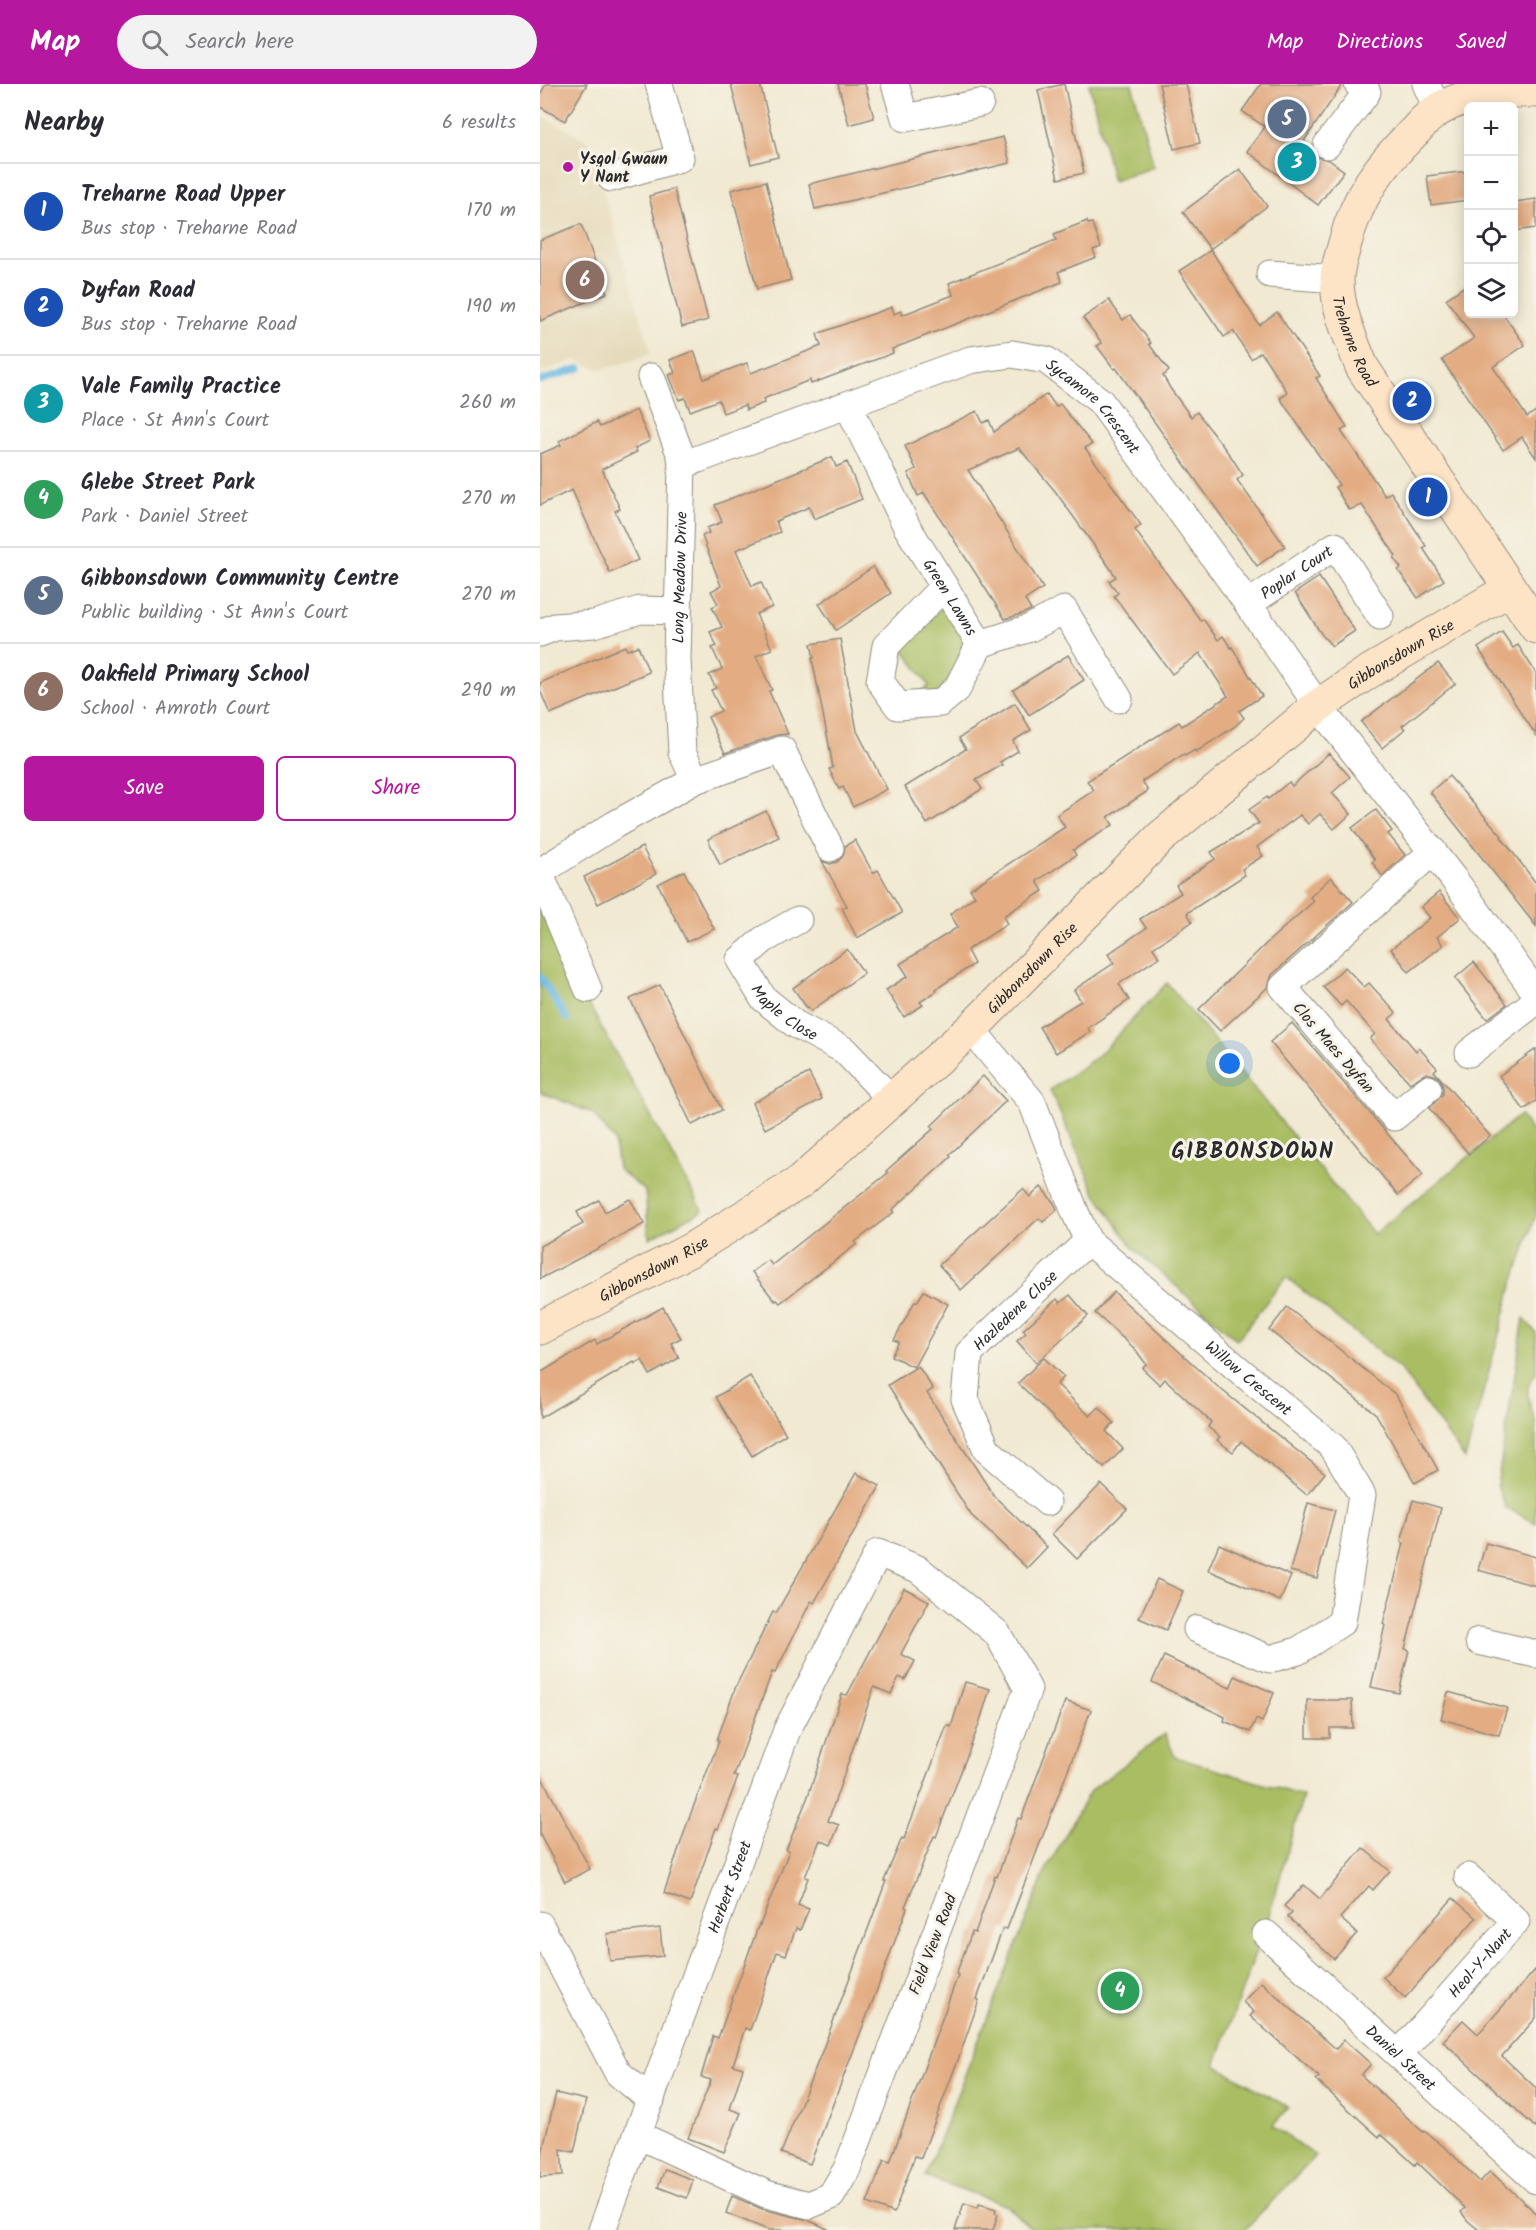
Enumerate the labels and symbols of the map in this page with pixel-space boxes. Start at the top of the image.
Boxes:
pin: 5 [1268,96,1306,141]
pin: 3 [1278,140,1317,184]
place label: Ysgol Gwaun Y Nant [580,147,668,190]
marker: Ysgol Gwaun Y Nant [561,160,575,174]
pin: 6 [566,258,604,302]
street label: Treharne Road [1325,294,1384,394]
street label: Sycamore Crescent [1040,353,1146,460]
pin: 2 [1392,378,1432,424]
pin: 1 [1408,474,1448,520]
street label: Long Meadow Drive [666,511,695,644]
street label: Poplar Court [1256,539,1339,606]
street label: Green Lawns [916,554,983,641]
street label: Gibbonsdown Rise [1343,613,1460,697]
street label: Gibbonsdown Rise [981,917,1084,1021]
street label: Maple Close [744,980,822,1048]
street label: Clos Maes Dyfan [1286,997,1380,1099]
your location [1215,1049,1244,1078]
district label: GIBBONSDOWN [1172,1135,1334,1170]
street label: Gibbonsdown Rise [595,1231,714,1309]
street label: Hazledene Close [968,1265,1064,1357]
street label: Willow Crescent [1199,1335,1297,1423]
street label: Herbert Street [702,1837,759,1937]
street label: Field View Road [903,1889,965,1999]
street label: Heol-Y-Nant [1443,1922,1519,2004]
pin: 4 [1100,1968,1140,2014]
street label: Daniel Street [1359,2019,1442,2098]

